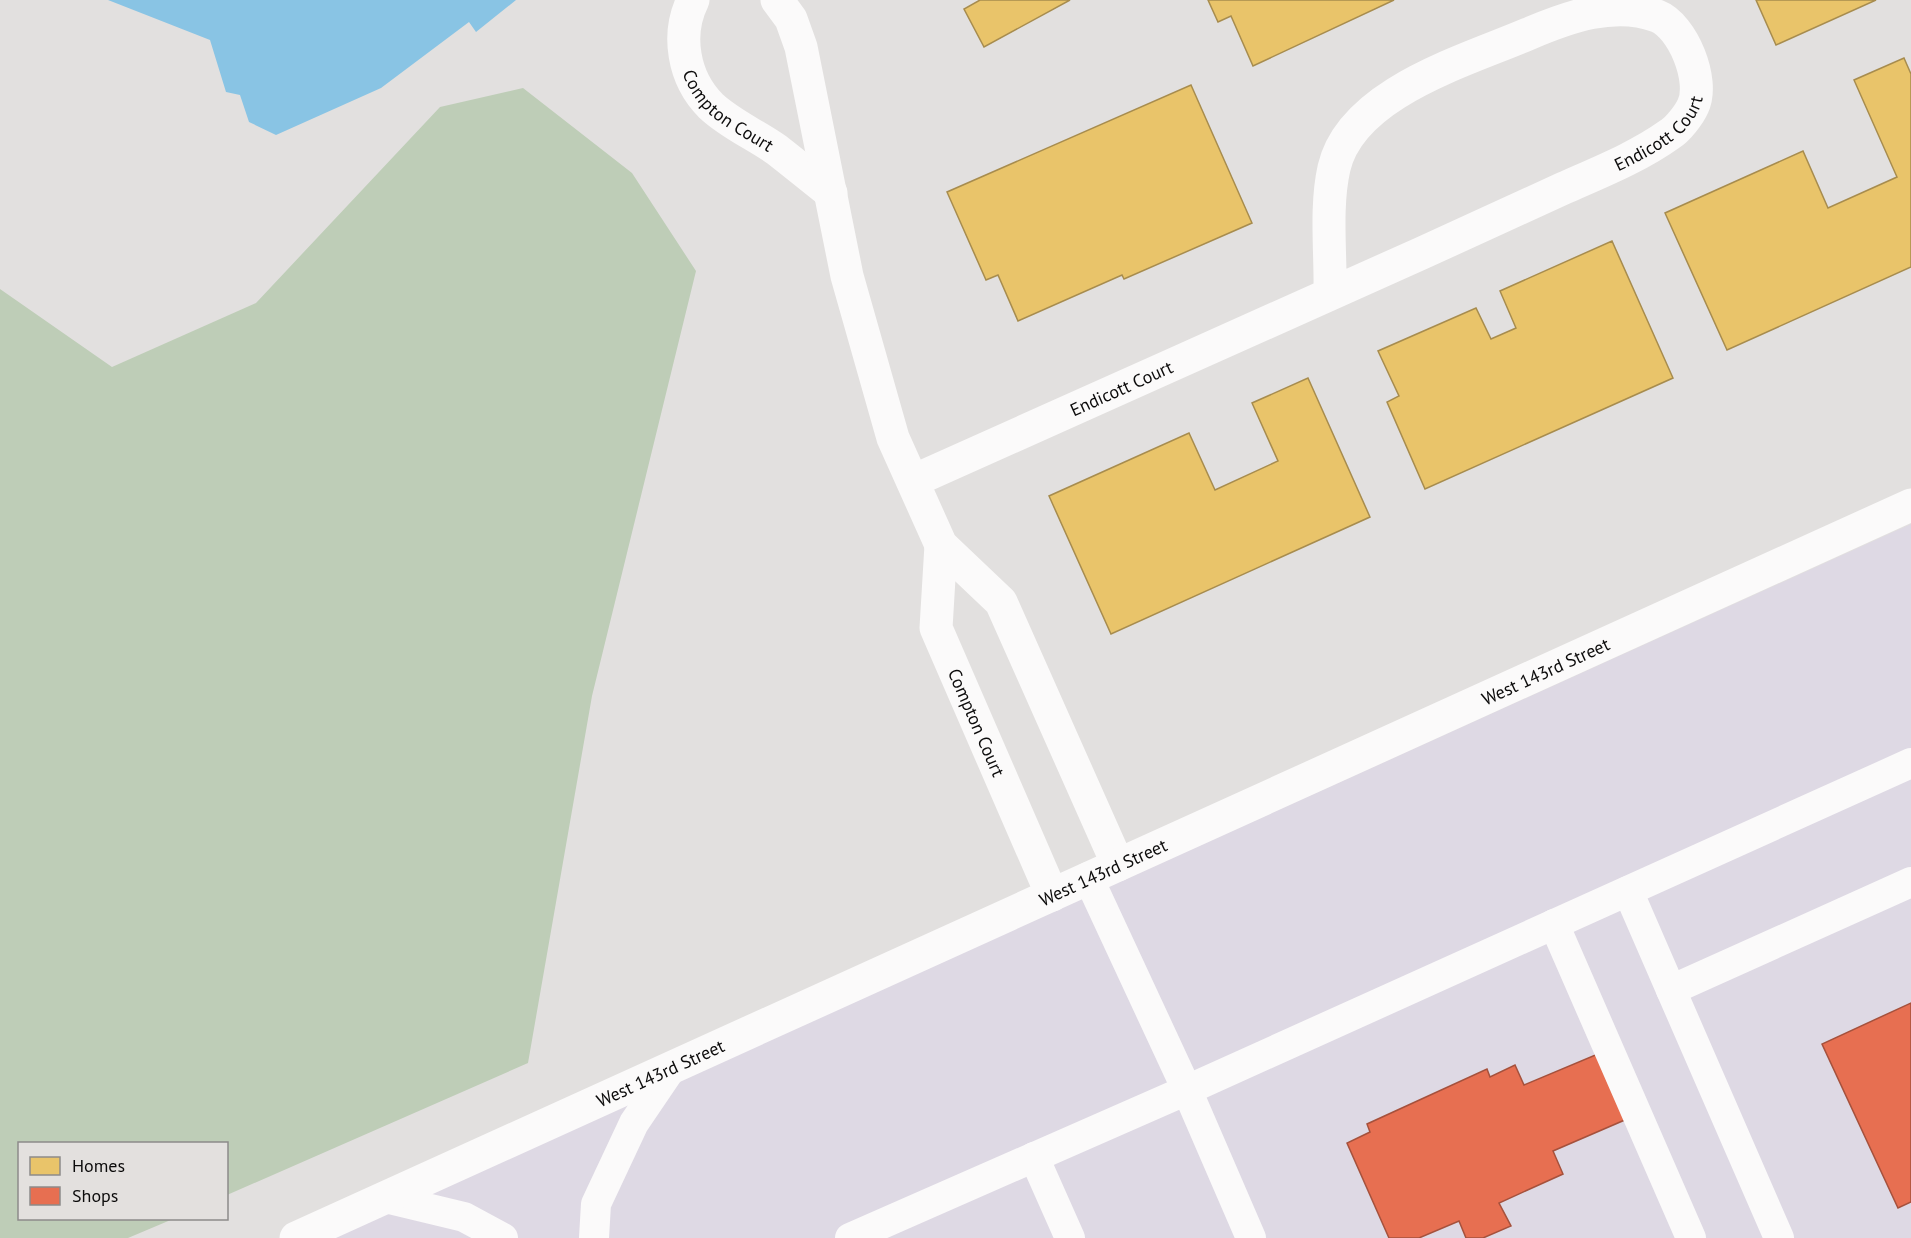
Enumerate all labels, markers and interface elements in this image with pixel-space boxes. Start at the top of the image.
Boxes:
street label: Compton Court [678,66,778,156]
street label: Endicott Court [1610,94,1707,176]
street label: Endicott Court [1066,355,1176,421]
street label: West 143rd Street [1478,632,1613,710]
street label: Compton Court [943,665,1011,780]
street label: West 143rd Street [1035,833,1170,911]
street label: West 143rd Street [593,1034,728,1112]
legend [18,1142,228,1220]
text: Homes [72,1154,125,1177]
text: Shops [72,1184,118,1207]

